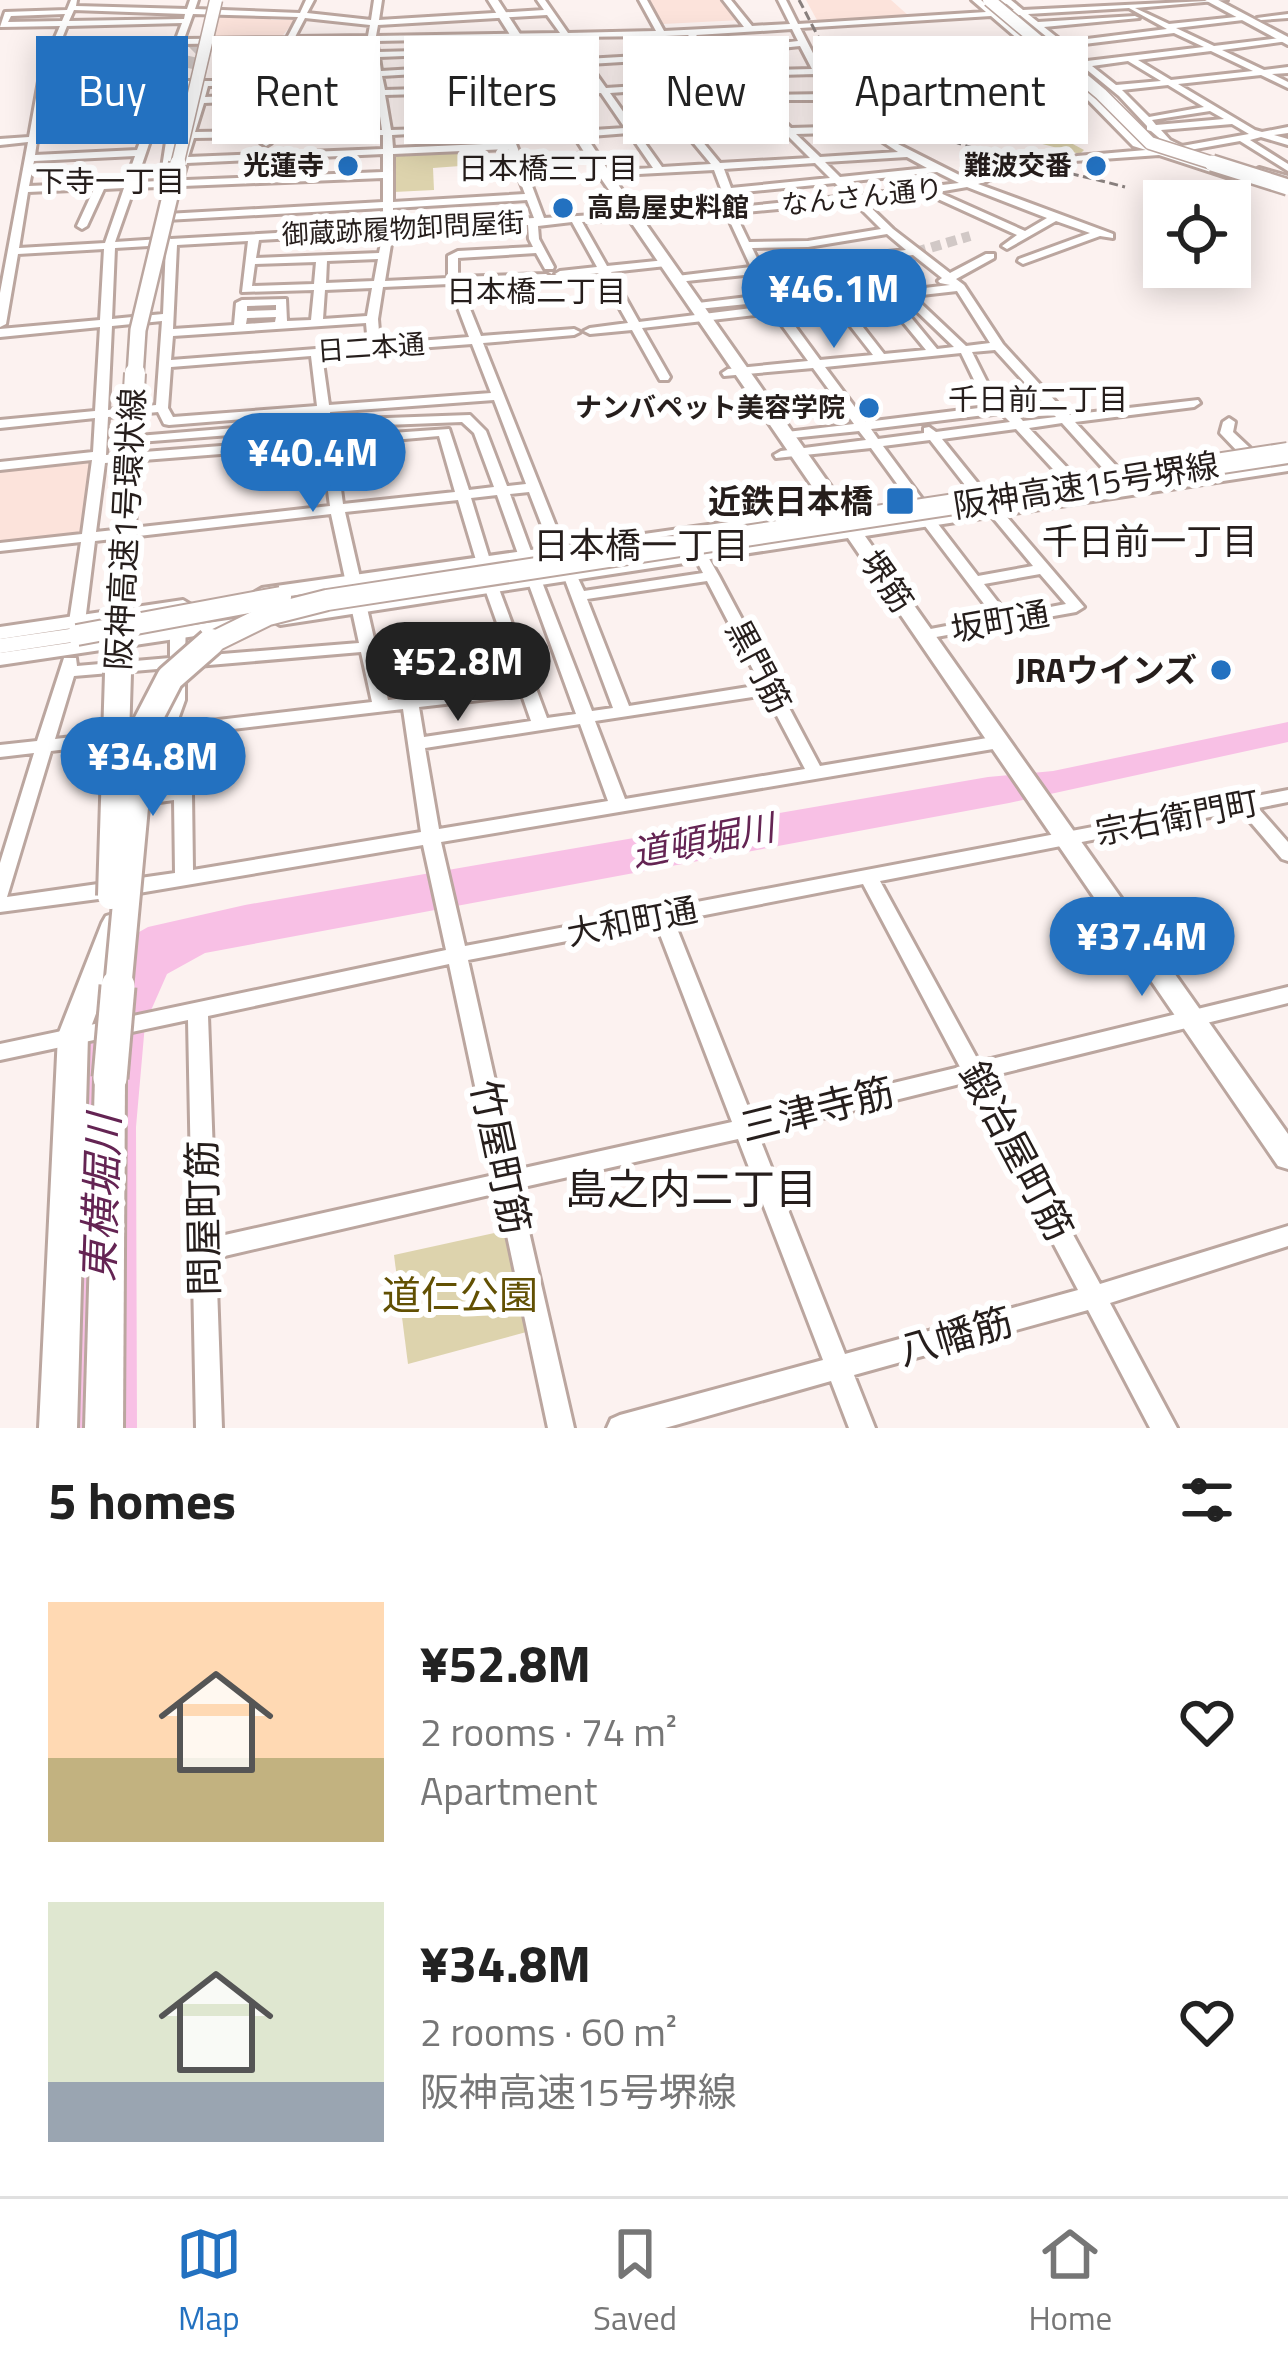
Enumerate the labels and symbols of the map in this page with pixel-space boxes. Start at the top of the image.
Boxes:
place label: 光蓮寺 [243,144,324,185]
place label: 難波交番 [964,144,1072,185]
district label: 日本橋三丁目 [458,145,638,191]
marker: 光蓮寺 [335,153,361,179]
marker: 難波交番 [1083,153,1109,179]
district label: 下寺一丁目 [35,158,185,204]
street label: なんさん通り [779,167,945,224]
place label: 高島屋史料館 [587,186,749,227]
marker: 高島屋史料館 [550,195,576,221]
street label: 御蔵跡履物卸問屋街 [281,201,525,254]
pin: ¥46.1M [736,249,932,351]
district label: 日本橋二丁目 [446,268,626,314]
street label: 日二本通 [316,322,426,371]
district label: 千日前二丁目 [948,376,1128,422]
place label: ナンバペット美容学院 [575,386,845,427]
street label: 阪神高速1号環状線 [93,387,157,671]
marker: ナンバペット美容学院 [856,395,882,421]
pin: ¥40.4M [215,413,411,515]
street label: 阪神高速15号堺線 [950,439,1222,531]
place label: 近鉄日本橋 [708,476,873,526]
marker: 近鉄日本橋 [884,485,916,517]
district label: 千日前一丁目 [1042,513,1258,568]
district label: 日本橋一丁目 [533,517,749,572]
street label: 堺筋 [848,540,926,622]
street label: 坂町通 [947,588,1053,654]
street label: 黒門筋 [714,611,804,721]
pin: ¥52.8M [360,622,556,724]
place label: JRAウインズ [1016,645,1197,695]
marker: JRAウインズ [1208,657,1234,683]
pin: ¥34.8M [55,717,251,819]
street label: 宗右衛門町 [1091,777,1263,857]
water label: 道頓堀川 [627,798,783,880]
street label: 大和町通 [562,884,702,958]
pin: ¥37.4M [1044,897,1240,999]
street label: 鍛冶屋町筋 [946,1051,1089,1251]
street label: 三津寺筋 [734,1061,900,1156]
street label: 竹屋町筋 [456,1074,547,1239]
water label: 東横堀川 [65,1109,135,1283]
street label: 問屋町筋 [172,1139,233,1297]
district label: 島之内二丁目 [565,1156,817,1220]
park label: 道仁公園 [382,1265,538,1324]
street label: 八幡筋 [890,1291,1019,1380]

